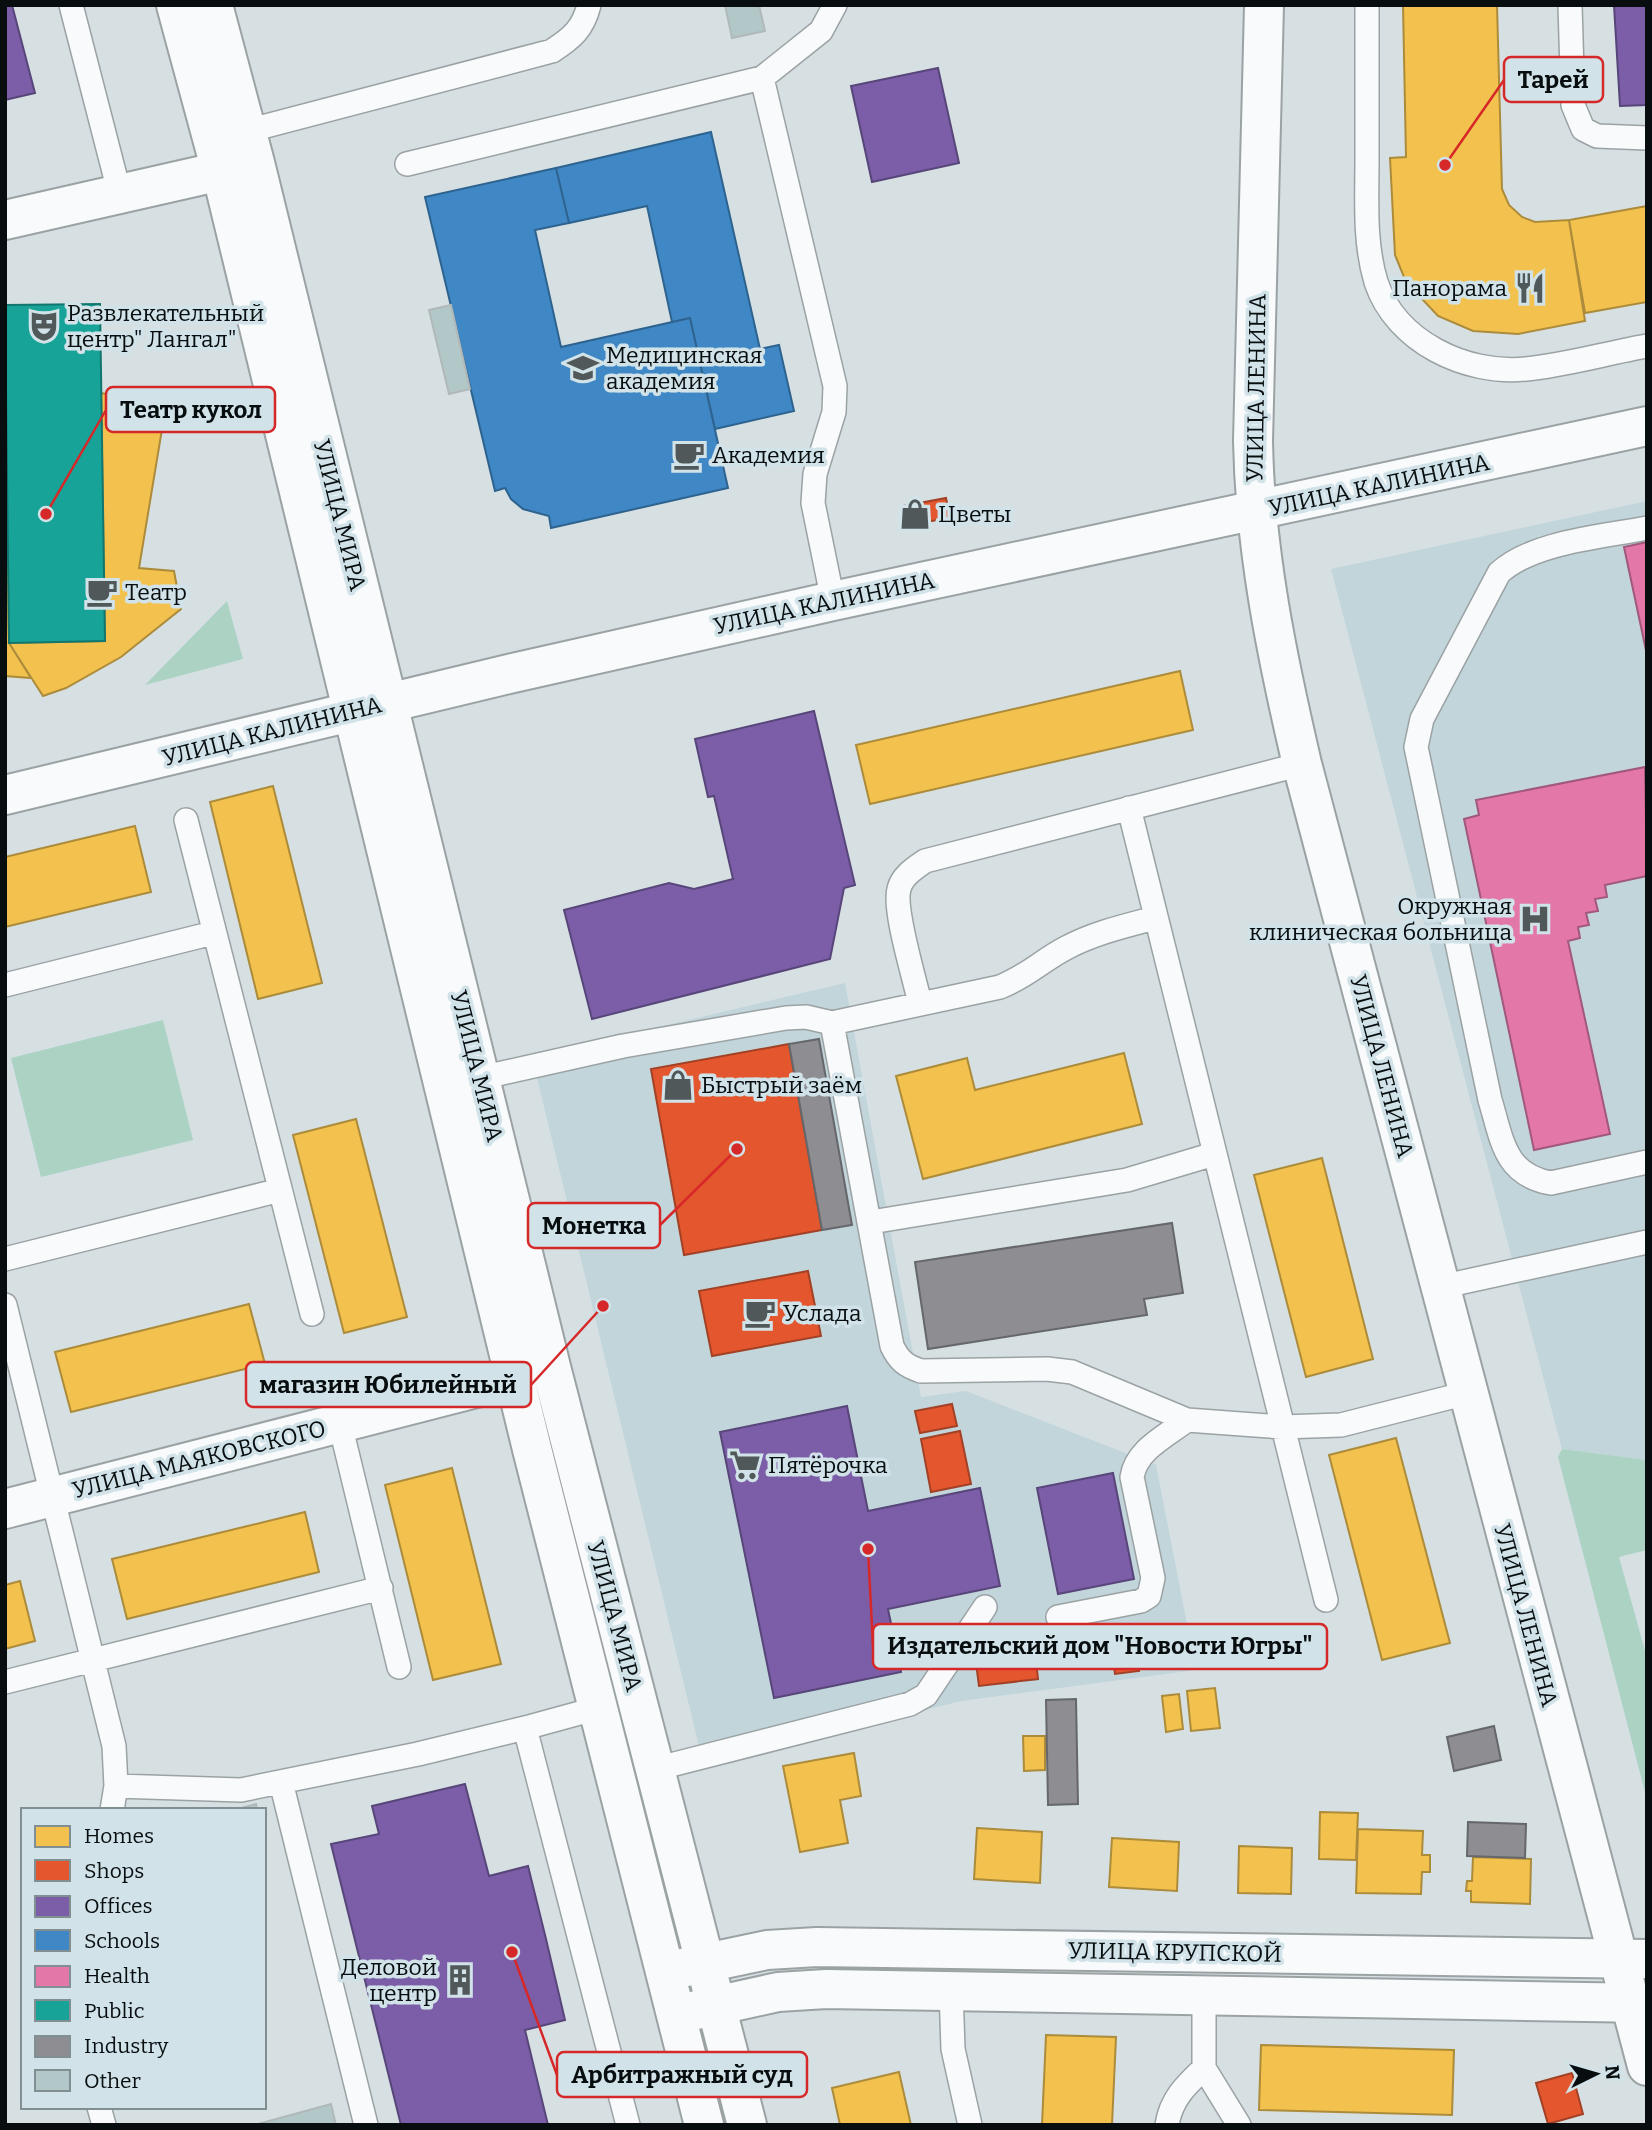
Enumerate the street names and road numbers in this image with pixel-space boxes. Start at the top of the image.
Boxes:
street label: УЛИЦА ЛЕНИНА [1240,293,1272,482]
street label: УЛИЦА МИРА [308,437,372,594]
street label: УЛИЦА КАЛИНИНА [1266,448,1493,522]
street label: УЛИЦА КАЛИНИНА [711,566,938,640]
street label: УЛИЦА КАЛИНИНА [159,690,385,772]
street label: УЛИЦА ЛЕНИНА [1344,971,1420,1161]
street label: УЛИЦА МИРА [445,988,509,1145]
street label: УЛИЦА МАЯКОВСКОГО [69,1414,329,1504]
street label: УЛИЦА ЛЕНИНА [1488,1520,1564,1710]
street label: УЛИЦА МИРА [581,1538,649,1695]
street label: УЛИЦА КРУПСКОЙ [1068,1936,1282,1968]

